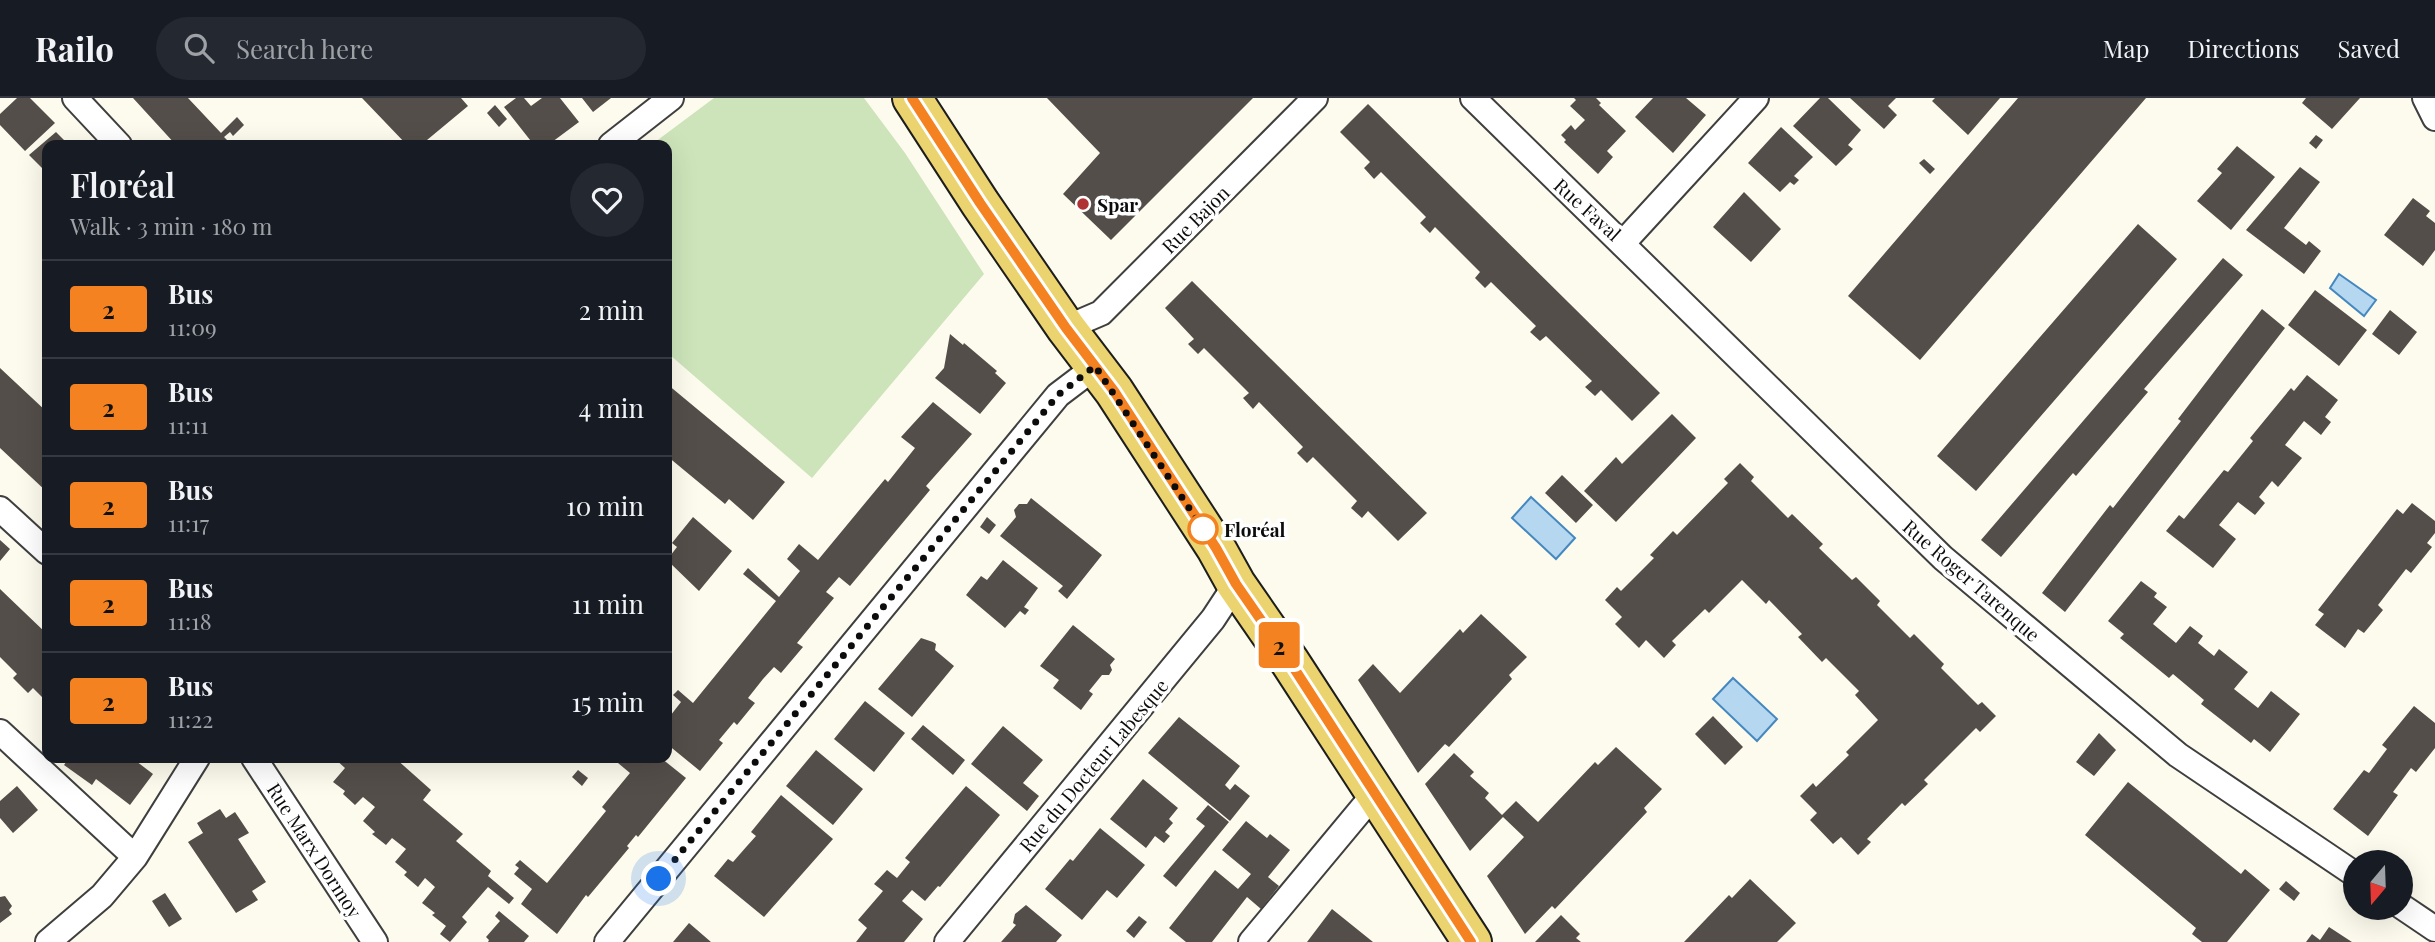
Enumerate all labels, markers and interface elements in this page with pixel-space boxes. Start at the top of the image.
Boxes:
search box [156,17,646,80]
text: Railo [35,26,114,70]
icon: search [180,29,218,67]
text: Search here [236,31,373,66]
text: Map [2103,32,2149,64]
text: Directions [2187,32,2300,64]
text: Saved [2338,32,2400,64]
text: Floréal [70,162,175,206]
button: heart [570,163,644,237]
street label: Rue Faval [1549,172,1627,246]
street label: Rue Bajon [1155,179,1235,259]
place label: Spar [1097,191,1138,217]
marker: Spar [1075,196,1091,212]
text: Walk · 3 min · 180 m [70,210,273,241]
text: Bus [168,276,213,311]
text: 2 min [579,292,644,327]
text: 2 [102,293,115,325]
text: 11:09 [168,311,217,342]
text: Bus [168,374,213,409]
text: 4 min [578,390,644,425]
text: 2 [102,391,115,423]
text: 11:11 [168,409,208,440]
text: Bus [168,472,213,507]
text: 10 min [566,488,644,523]
text: 2 [102,489,115,521]
text: 11:17 [168,507,209,538]
street label: Rue Roger Tarenque [1898,513,2046,647]
marker: Floréal [1188,514,1218,544]
place label: Floréal [1224,516,1286,542]
text: Bus [168,570,213,605]
text: 11 min [572,586,644,621]
text: 2 [102,587,115,619]
text: 11:18 [168,605,212,636]
line badge: 2 [1256,622,1302,668]
text: 2 [1273,629,1285,661]
text: Bus [168,668,213,703]
street label: Rue du Docteur Labesque [1013,673,1173,857]
text: 15 min [572,684,644,719]
text: 2 [102,685,115,717]
text: 11:22 [168,703,213,734]
street label: Rue Marx Dormoy [262,778,369,923]
north arrow [2343,850,2413,920]
map controls [2343,850,2413,920]
your location [641,861,676,896]

